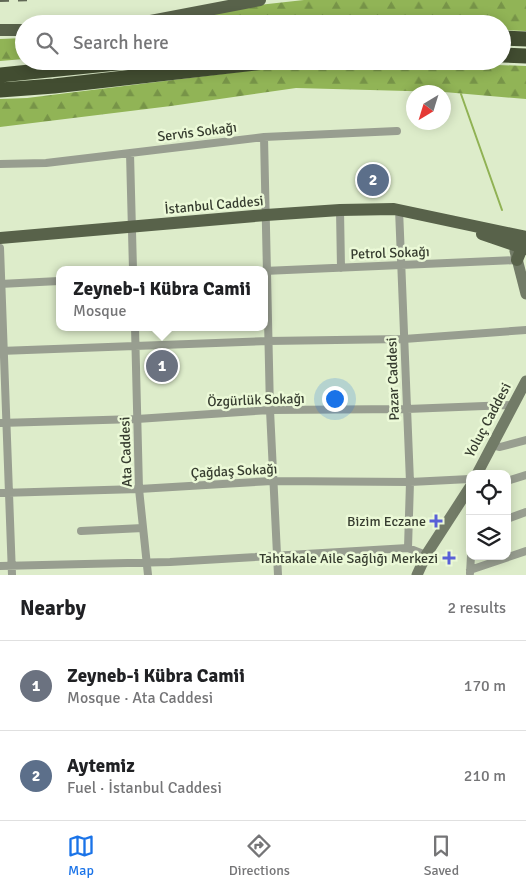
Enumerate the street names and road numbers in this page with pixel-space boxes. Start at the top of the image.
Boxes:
street label: Servis Sokağı [156,119,238,145]
street label: İstanbul Caddesi [164,192,264,218]
street label: Petrol Sokağı [350,243,430,263]
street label: Pazar Caddesi [383,337,403,421]
street label: Yoluç Caddesi [461,380,515,460]
street label: Özgürlük Sokağı [207,390,305,410]
street label: Ata Caddesi [116,416,136,488]
street label: Çağdaş Sokağı [190,460,278,482]

